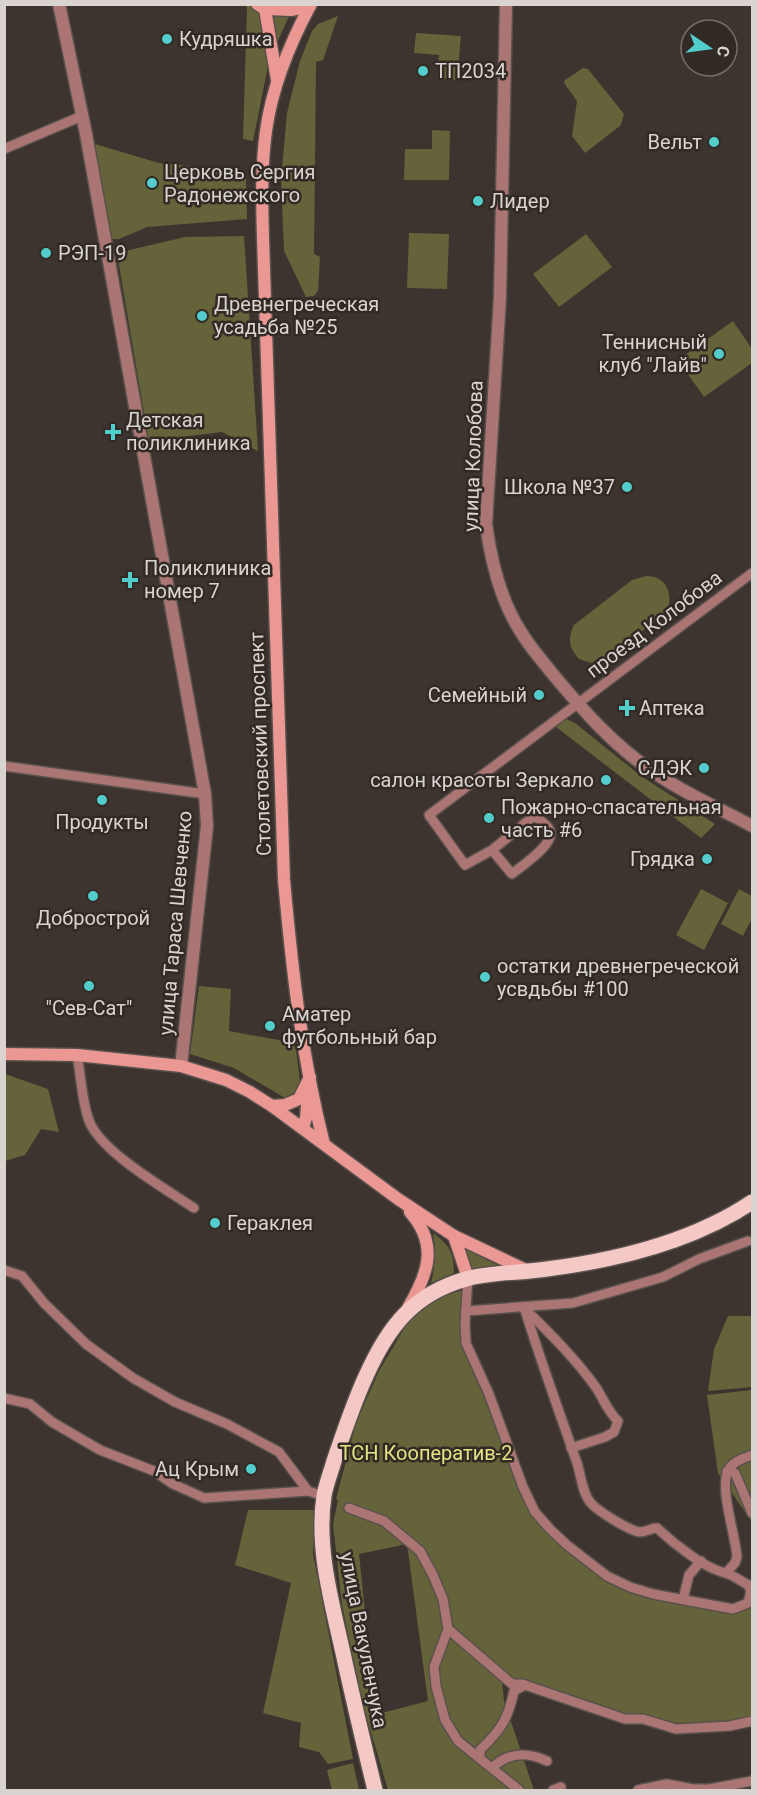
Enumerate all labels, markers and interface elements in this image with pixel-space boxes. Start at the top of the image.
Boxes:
north arrow [679,18,739,78]
place label: Кудряшка [179,27,273,51]
marker: Кудряшка [160,32,174,46]
text: С [713,44,734,58]
place label: ТП2034 [435,59,506,83]
marker: ТП2034 [416,64,430,78]
place label: Вельт [648,130,702,154]
marker: Вельт [707,135,721,149]
place label: Церковь Сергия Радонежского [164,160,316,207]
marker: Церковь Сергия Радонежского [145,176,159,190]
place label: Лидер [490,189,550,213]
marker: Лидер [471,194,485,208]
place label: РЭП-19 [58,241,126,265]
marker: РЭП-19 [39,246,53,260]
place label: Древнегреческая усадьба №25 [214,292,379,339]
marker: Древнегреческая усадьба №25 [195,309,209,323]
place label: Теннисный клуб "Лайв" [598,330,707,377]
marker: Теннисный клуб "Лайв" [712,347,726,361]
street label: улица Колобова [458,380,488,532]
place label: Детская поликлиника [126,408,251,455]
marker: Детская поликлиника [104,423,122,441]
place label: Школа №37 [504,475,615,499]
marker: Школа №37 [620,480,634,494]
place label: Поликлиника номер 7 [144,556,271,603]
street label: проезд Колобова [581,565,727,683]
marker: Поликлиника номер 7 [121,571,139,589]
street label: Столетовский проспект [244,631,276,856]
place label: Семейный [428,683,527,707]
marker: Семейный [532,688,546,702]
place label: Аптека [639,696,705,720]
marker: Аптека [620,701,634,715]
place label: СДЭК [638,756,692,780]
marker: СДЭК [697,761,711,775]
place label: салон красоты Зеркало [370,768,594,792]
marker: салон красоты Зеркало [599,773,613,787]
marker: Продукты [95,793,109,807]
place label: Пожарно-спасательная часть #6 [501,795,722,842]
place label: Продукты [55,810,149,834]
street label: улица Тараса Шевченко [153,810,197,1036]
marker: Пожарно-спасательная часть #6 [482,811,496,825]
place label: Грядка [630,847,695,871]
marker: Грядка [700,852,714,866]
marker: Добрострой [86,889,100,903]
place label: Добрострой [36,906,150,930]
place label: остатки древнегреческой усвдьбы #100 [497,954,739,1001]
marker: остатки древнегреческой усвдьбы #100 [478,970,492,984]
marker: "Сев-Сат" [82,979,96,993]
place label: "Сев-Сат" [46,996,132,1020]
place label: Аматер футбольный бар [282,1002,437,1049]
marker: Аматер футбольный бар [263,1019,277,1033]
place label: Гераклея [227,1211,313,1235]
marker: Гераклея [208,1216,222,1230]
park label: ТСН Кооператив-2 [340,1441,512,1465]
place label: Ац Крым [155,1457,239,1481]
marker: Ац Крым [244,1462,258,1476]
street label: улица Вакуленчука [335,1550,393,1730]

